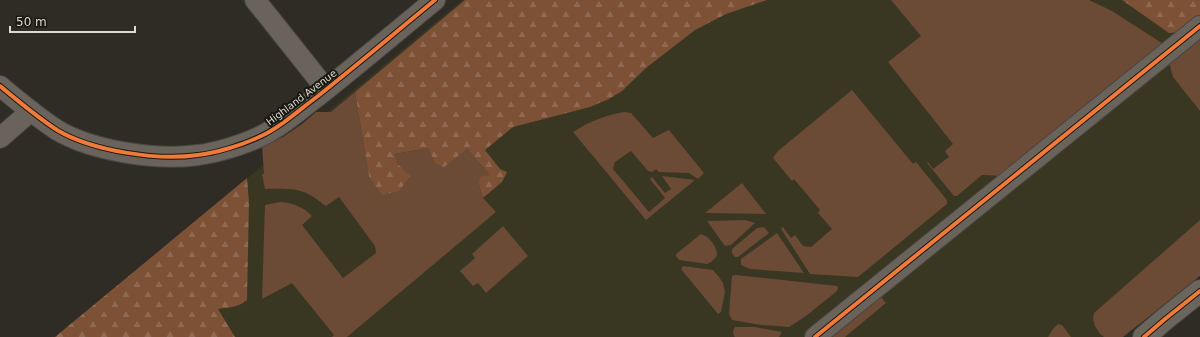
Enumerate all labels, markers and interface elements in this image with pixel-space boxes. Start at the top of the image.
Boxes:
scale bar [10,8,135,34]
text: 50 m [16,15,47,29]
street label: Highland Avenue [264,67,339,127]

